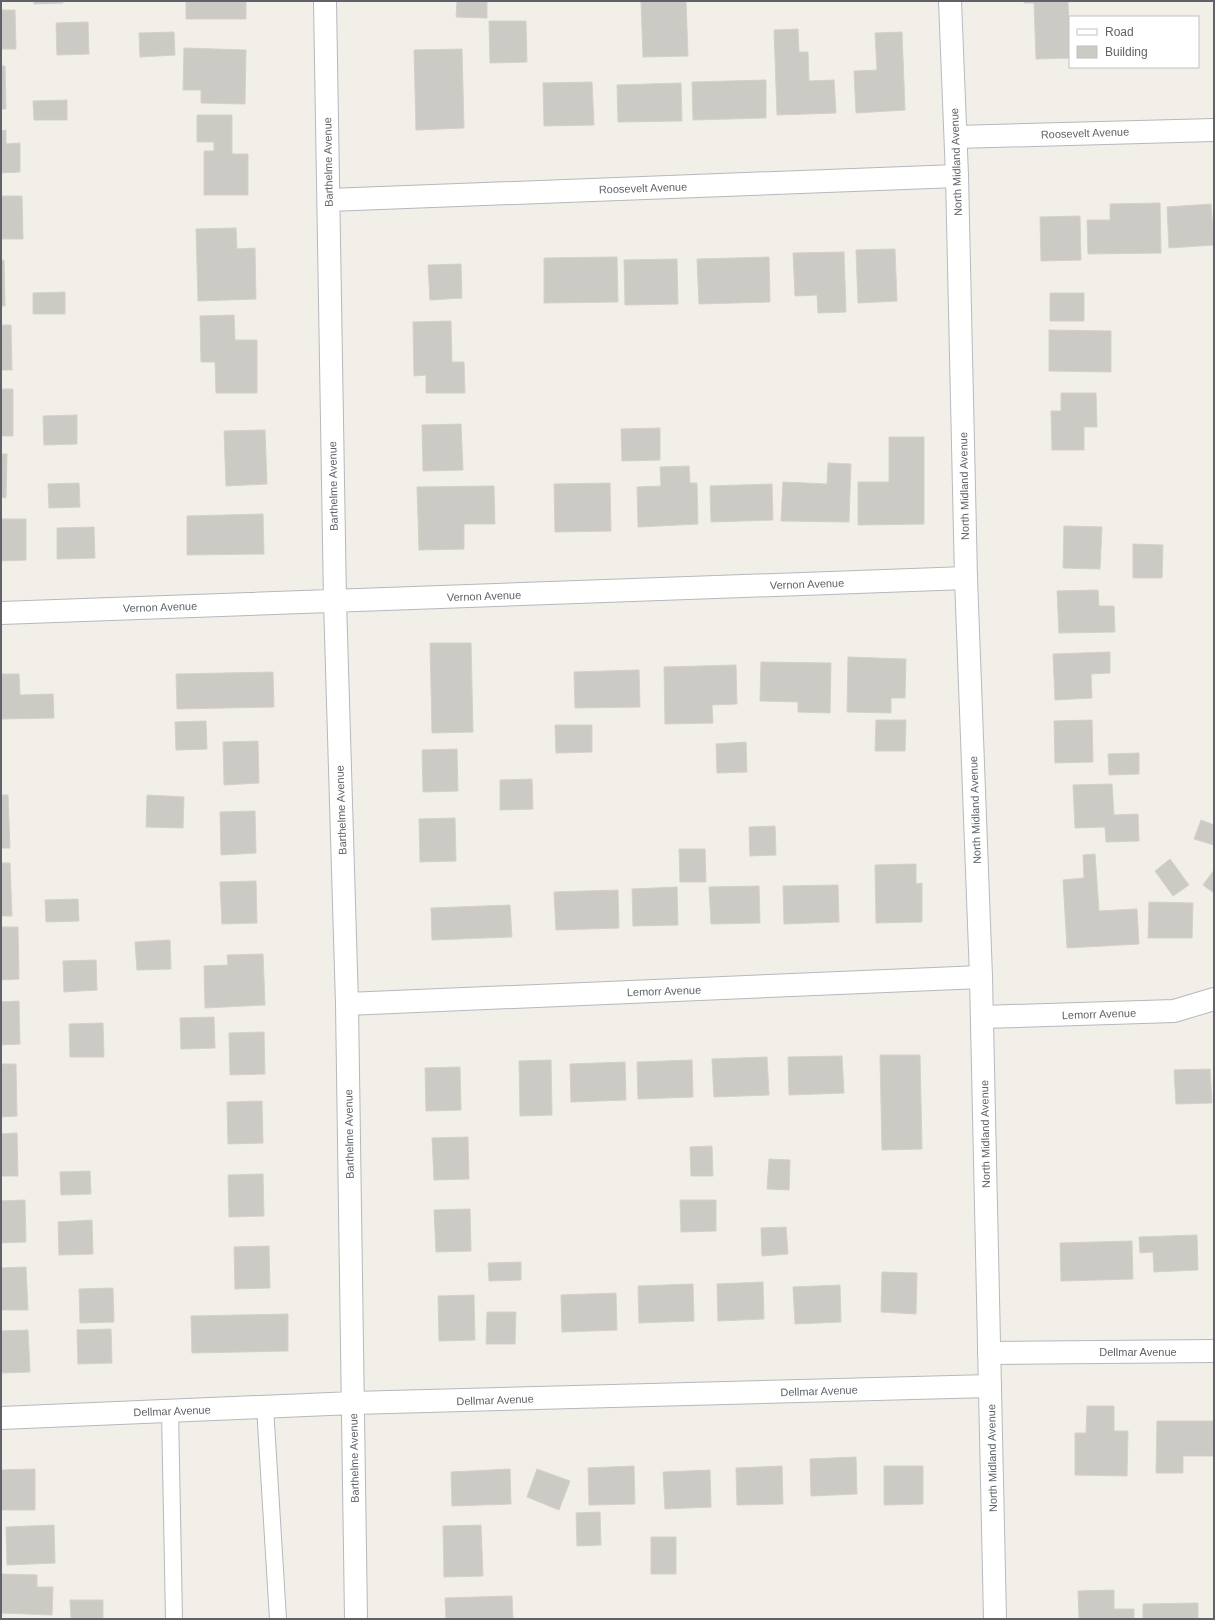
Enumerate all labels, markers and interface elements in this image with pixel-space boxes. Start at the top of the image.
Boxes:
legend [1069,16,1199,68]
text: Road [1105,25,1134,39]
text: Building [1105,45,1148,59]
street label: North Midland Avenue [948,108,964,216]
street label: Barthelme Avenue [321,117,335,207]
street label: Roosevelt Avenue [1041,125,1129,141]
street label: Roosevelt Avenue [599,180,687,196]
street label: North Midland Avenue [957,432,971,540]
street label: Barthelme Avenue [326,441,340,531]
street label: Vernon Avenue [770,577,844,591]
street label: Vernon Avenue [447,589,521,603]
street label: Vernon Avenue [123,600,197,614]
street label: North Midland Avenue [967,756,983,864]
street label: Barthelme Avenue [333,765,349,855]
street label: Lemorr Avenue [627,984,701,998]
street label: Lemorr Avenue [1062,1007,1136,1021]
street label: North Midland Avenue [978,1080,992,1188]
street label: Barthelme Avenue [342,1089,356,1179]
street label: Dellmar Avenue [1099,1346,1177,1358]
street label: Dellmar Avenue [780,1384,858,1398]
street label: Dellmar Avenue [456,1393,534,1407]
street label: Dellmar Avenue [133,1404,211,1418]
street label: North Midland Avenue [985,1404,999,1512]
street label: Barthelme Avenue [347,1413,361,1503]

